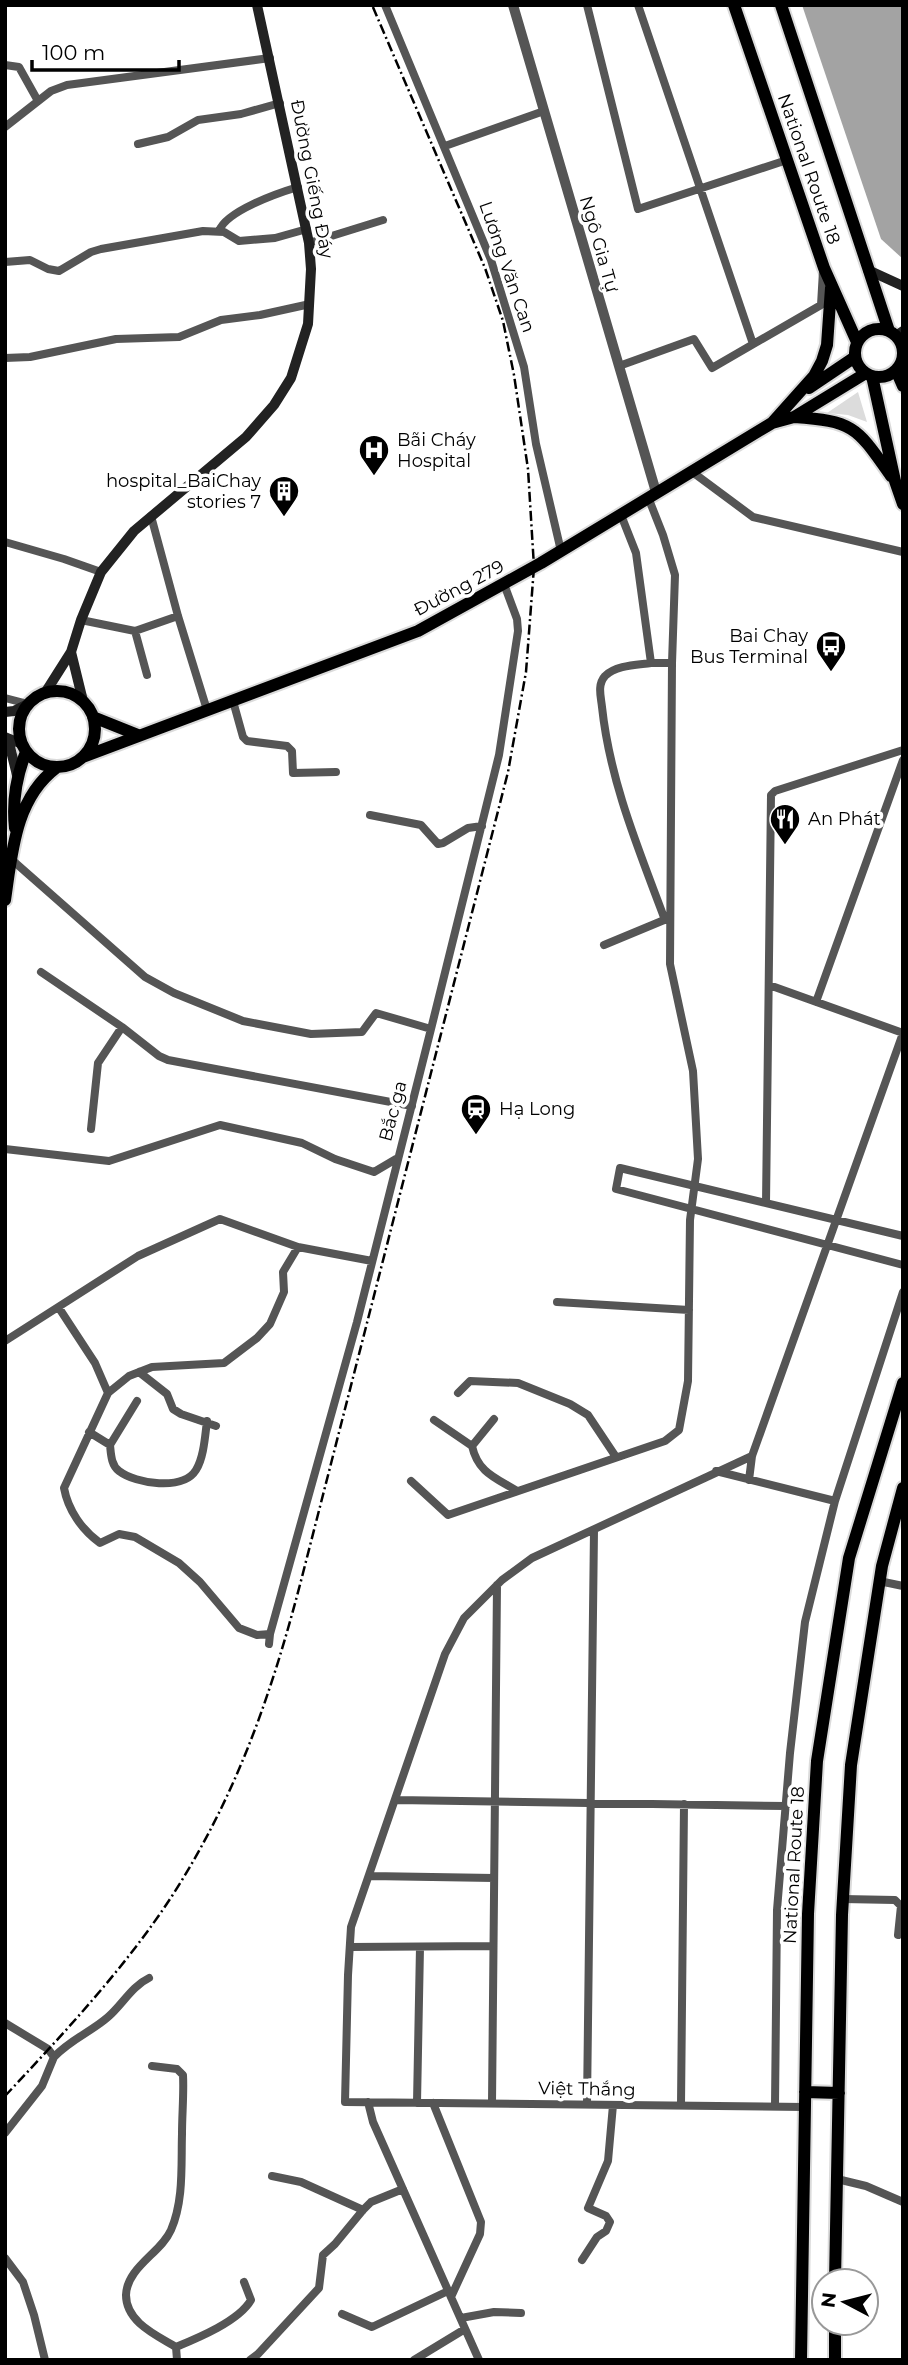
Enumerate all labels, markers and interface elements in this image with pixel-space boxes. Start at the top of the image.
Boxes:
scale bar [32,28,178,72]
text: 100 m [42,40,105,65]
street label: National Route 18 [773,91,845,247]
street label: Đường Giếng Đáy [286,98,338,260]
street label: Ngô Gia Tự [575,193,623,295]
street label: Lương Văn Can [474,199,540,335]
place label: Bãi Cháy Hospital [397,429,476,472]
hospital icon: Bãi Cháy Hospital [357,433,391,477]
place label: hospital_BaiChay stories 7 [106,470,261,513]
building icon: hospital_BaiChay stories 7 [267,474,301,518]
street label: Đường 279 [410,555,508,621]
place label: Bai Chay Bus Terminal [690,625,808,668]
bus stop icon: Bai Chay Bus Terminal [814,629,848,673]
restaurant icon: An Phát [768,802,802,846]
place label: An Phát [808,808,881,830]
street label: Bắc ga [374,1078,412,1144]
station icon: Hạ Long [459,1092,493,1136]
place label: Hạ Long [499,1098,575,1120]
street label: National Route 18 [779,1786,809,1944]
street label: Việt Thắng [538,2077,636,2101]
north arrow [810,2267,880,2337]
text: N [816,2291,841,2309]

